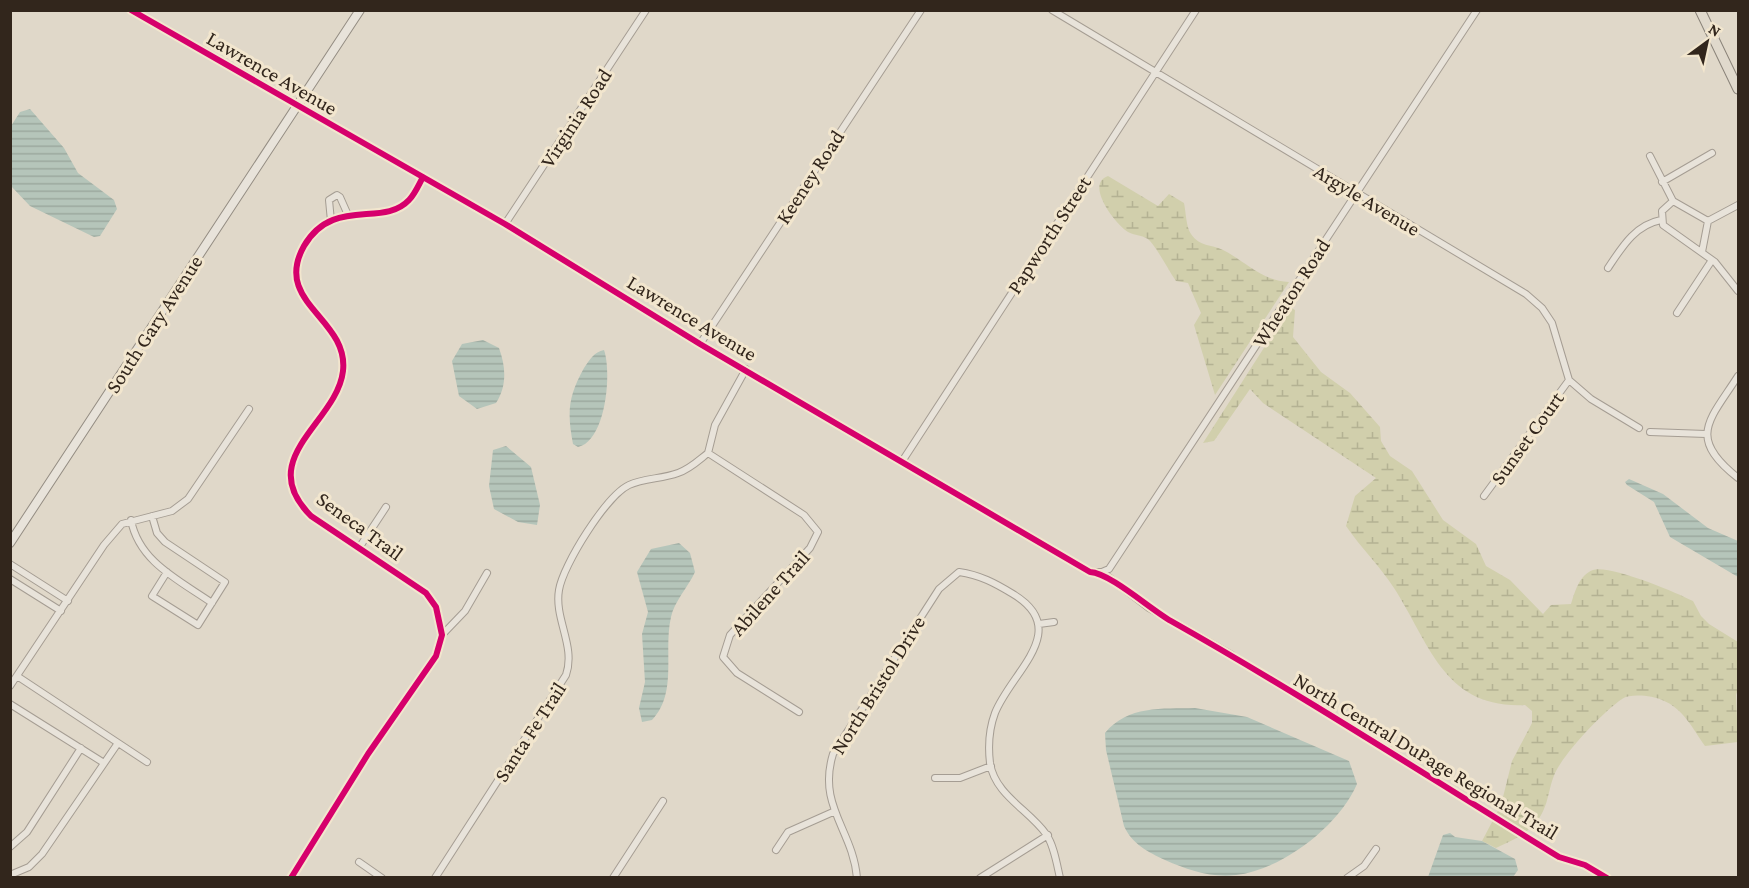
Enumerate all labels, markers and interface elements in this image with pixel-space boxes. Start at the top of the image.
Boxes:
north arrow [1677,12,1737,72]
text: N [1706,20,1724,40]
street label: Lawrence Avenue [202,26,342,120]
street label: Virginia Road [535,64,617,172]
street label: Keeney Road [771,126,849,228]
street label: Argyle Avenue [1310,159,1424,241]
street label: Papworth Street [1002,171,1097,298]
street label: Wheaton Road [1247,234,1335,352]
street label: South Gary Avenue [100,251,208,397]
street label: Lawrence Avenue [623,270,761,366]
street label: Sunset Court [1485,386,1569,489]
street label: Seneca Trail [312,487,408,565]
street label: Abilene Trail [725,545,815,641]
street label: North Bristol Drive [826,611,930,759]
street label: North Central DuPage Regional Trail [1289,667,1563,845]
street label: Santa Fe Trail [489,678,571,786]

